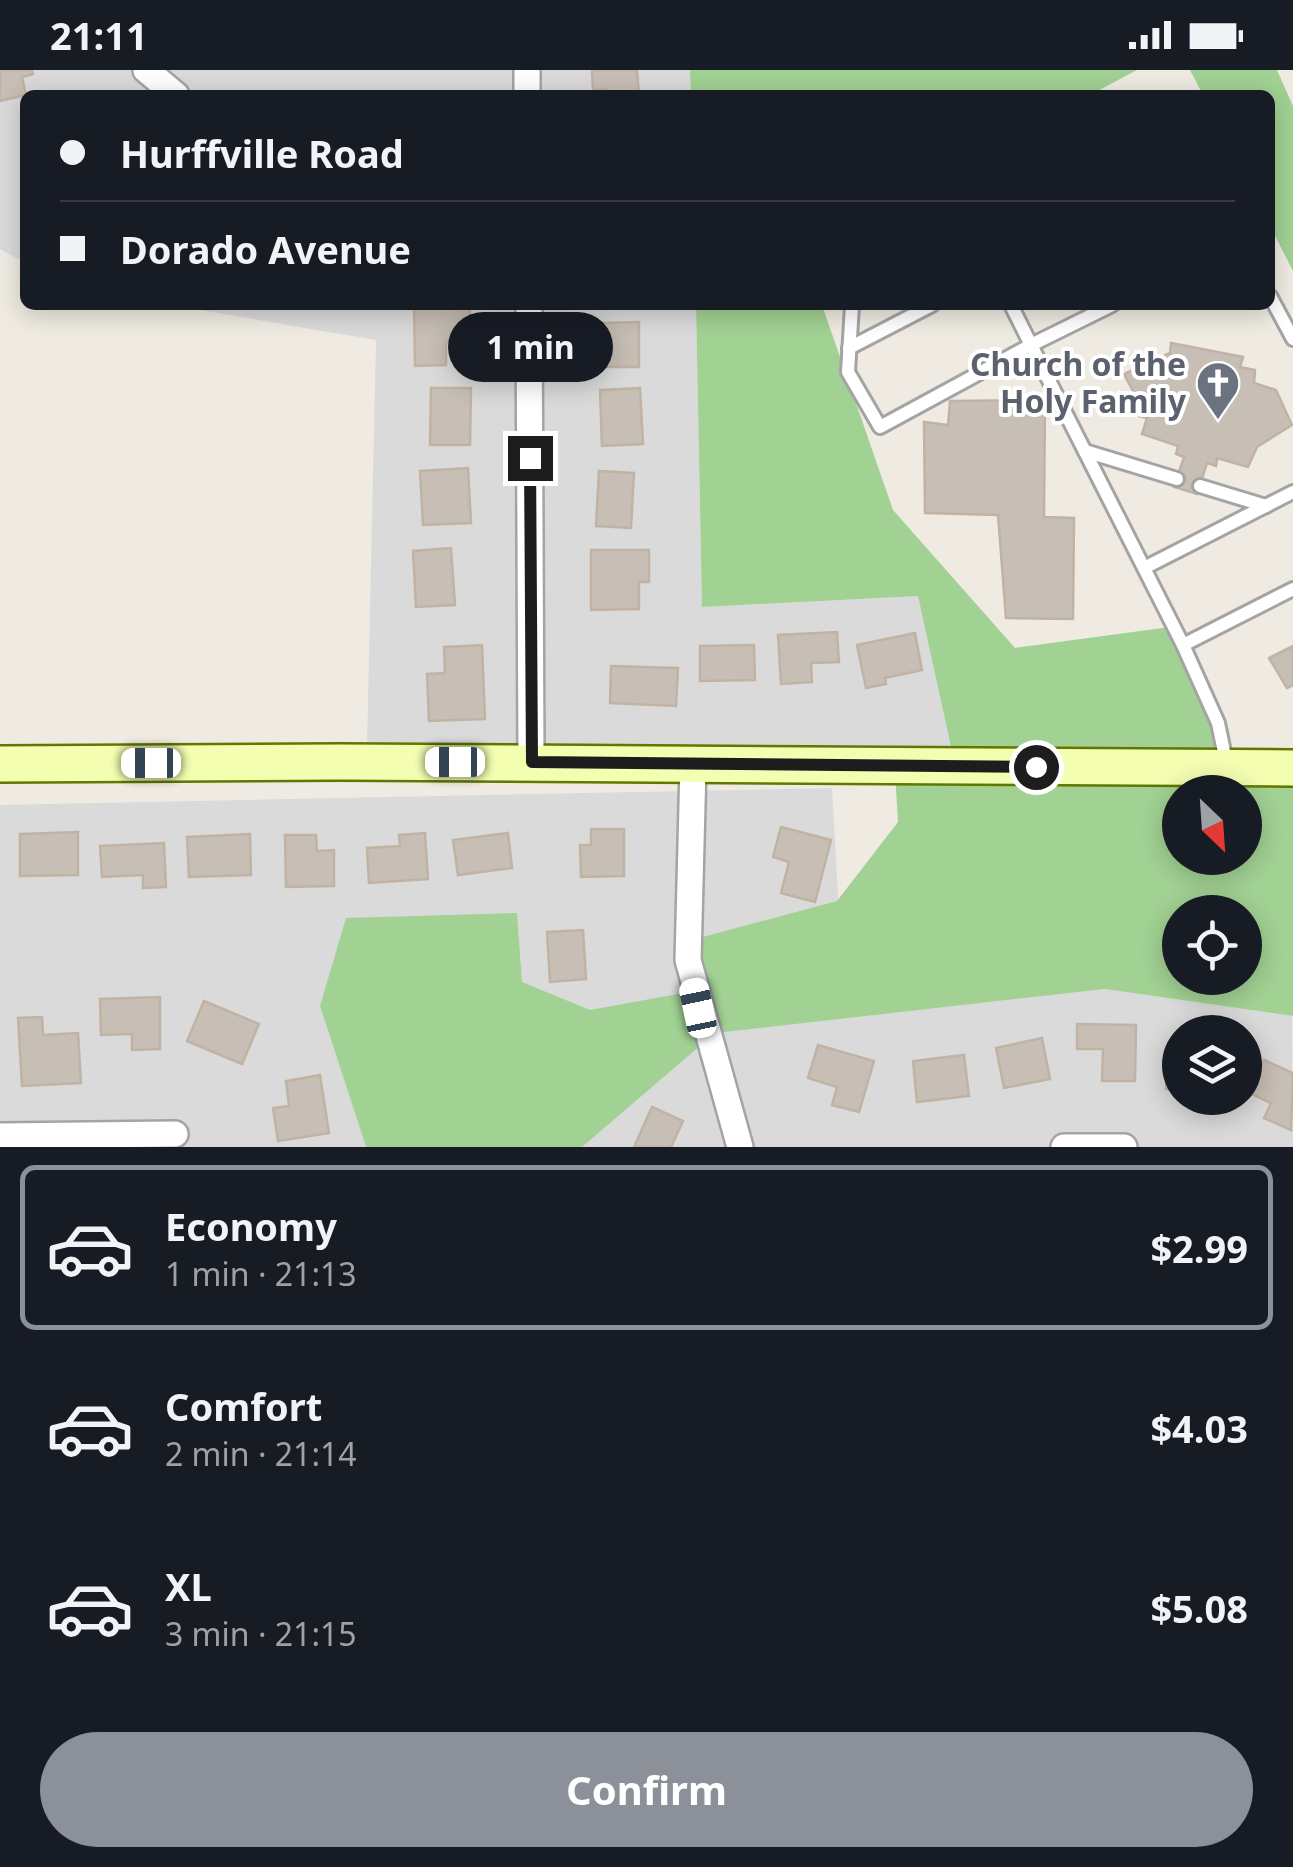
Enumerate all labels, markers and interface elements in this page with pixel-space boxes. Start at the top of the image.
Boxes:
text: 21:11 [50,9,148,61]
text: Hurffville Road [120,127,404,179]
text: Dorado Avenue [120,223,411,275]
callout: 1 min [448,313,612,383]
text: 1 min [486,325,575,368]
place label: Church of the Holy Family [970,342,1187,422]
church icon: Church of the Holy Family [1195,360,1241,421]
route end [508,436,553,481]
route start [1014,745,1059,790]
car [425,747,485,777]
car [121,748,181,778]
north arrow [1162,775,1262,875]
map controls [1162,775,1262,1115]
button: locate [1162,895,1262,995]
car [677,976,719,1040]
button: layers [1162,1015,1262,1115]
text: Economy [165,1200,337,1252]
icon: car [45,1203,135,1293]
text: $2.99 [1150,1222,1248,1274]
text: 1 min · 21:13 [165,1252,357,1295]
text: Comfort [165,1380,322,1432]
icon: car [45,1383,135,1473]
text: $4.03 [1150,1402,1248,1454]
text: 2 min · 21:14 [165,1432,357,1475]
text: XL [165,1560,212,1612]
icon: car [45,1563,135,1653]
text: $5.08 [1150,1582,1248,1634]
text: 3 min · 21:15 [165,1612,357,1655]
button: Confirm [40,1732,1253,1847]

